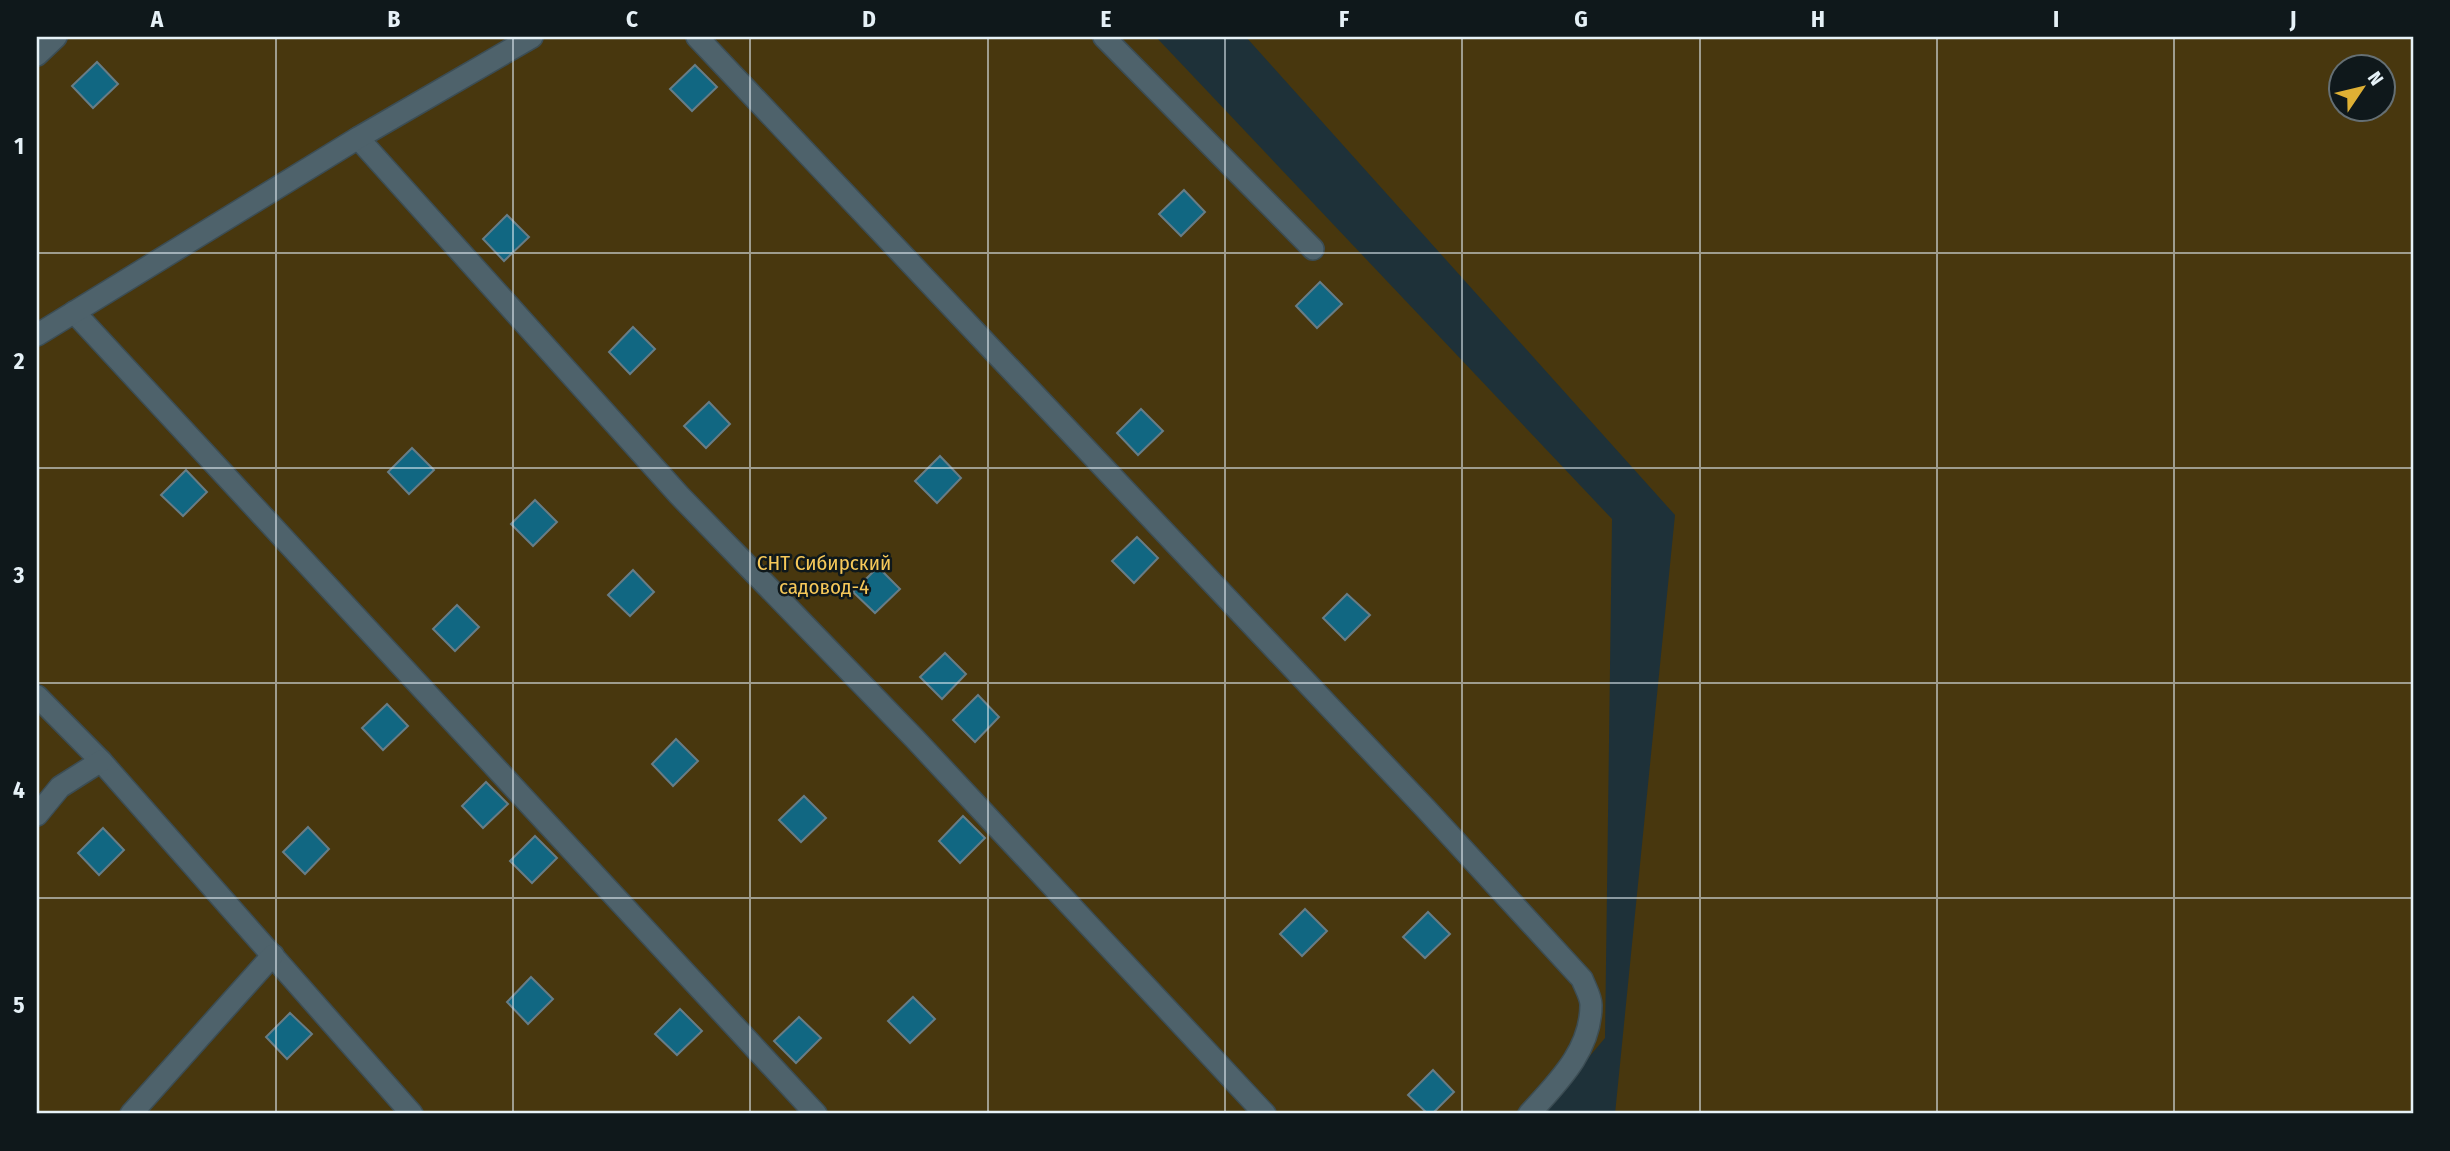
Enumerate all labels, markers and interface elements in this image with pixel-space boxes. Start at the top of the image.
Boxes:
text: A [150,5,164,33]
text: B [388,5,401,33]
text: C [626,5,638,33]
text: D [862,5,876,33]
text: E [1101,5,1112,33]
text: F [1339,5,1349,33]
text: G [1574,5,1588,33]
text: H [1811,5,1825,33]
text: I [2053,5,2059,33]
text: J [2289,5,2296,33]
north arrow [2328,52,2398,122]
text: N [2363,67,2388,90]
text: 1 [14,132,24,160]
text: 2 [13,347,25,375]
park label: СНТ Сибирский садовод-4 [757,550,891,600]
text: 3 [13,561,25,589]
text: 4 [13,776,25,804]
text: 5 [13,991,25,1019]

